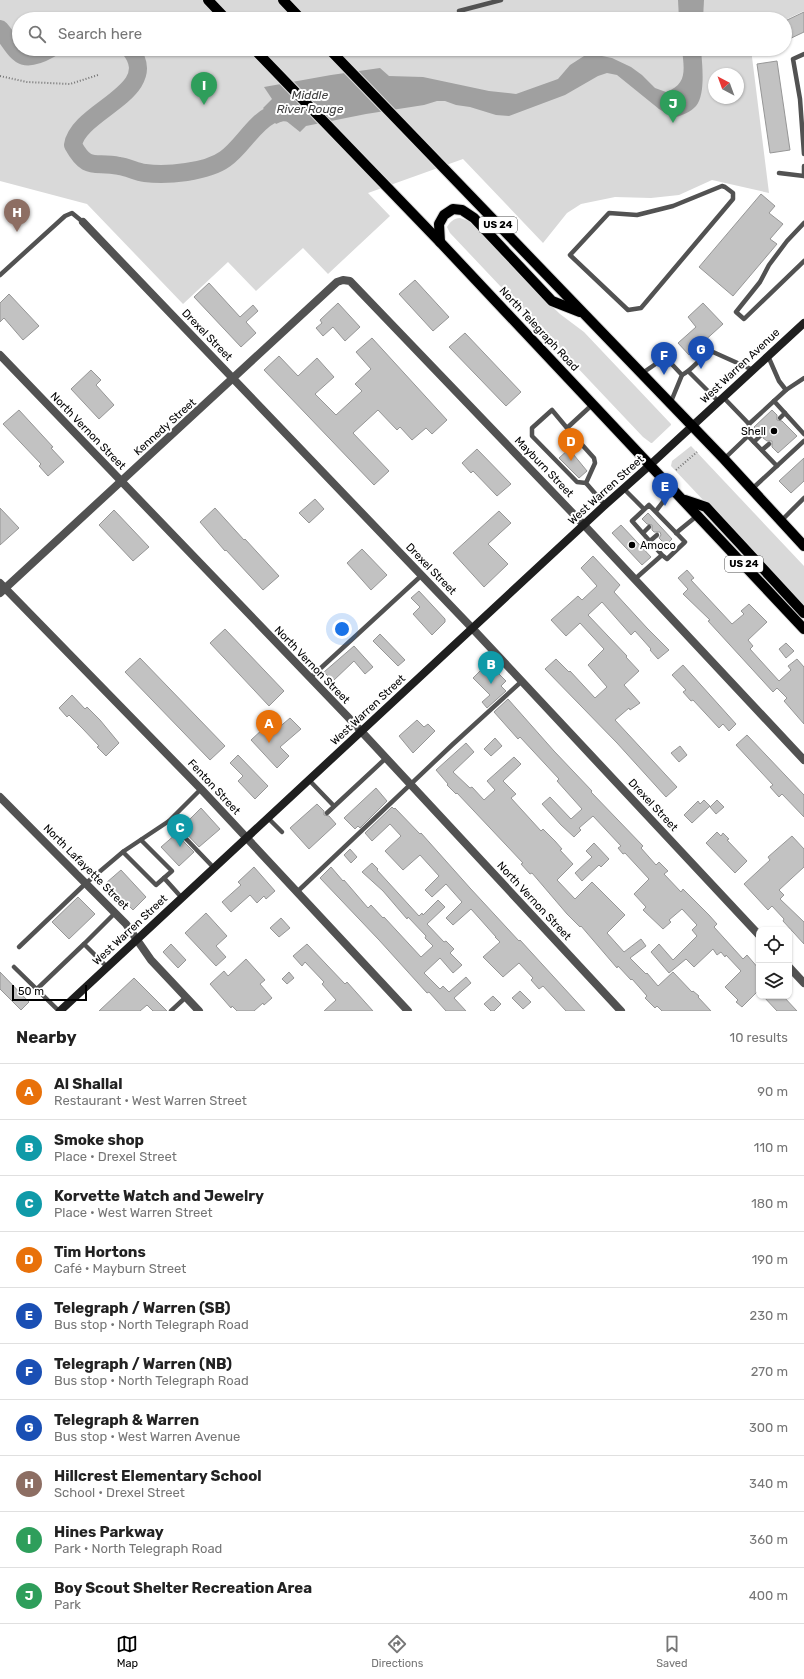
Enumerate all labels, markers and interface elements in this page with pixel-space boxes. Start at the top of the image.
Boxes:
search box [12,12,792,56]
icon: search [26,23,48,45]
text: Search here [58,25,142,43]
north arrow [708,68,744,104]
pin: I [191,72,217,105]
water label: Middle River Rouge [277,88,344,116]
pin: J [660,90,686,123]
pin: H [4,199,30,232]
road number: US 24 [479,217,517,233]
street label: North Telegraph Road [497,284,581,374]
street label: Drexel Street [179,306,235,364]
street label: West Warren Avenue [698,326,782,406]
pin: G [688,336,714,369]
pin: F [651,342,677,375]
street label: North Vernon Street [48,390,129,473]
street label: Kennedy Street [131,395,199,458]
place label: Shell [741,425,766,438]
marker: Shell [769,426,779,436]
pin: D [558,428,584,461]
street label: Mayburn Street [512,434,577,501]
street label: West Warren Street [565,452,647,527]
pin: E [652,473,678,506]
place label: Amoco [640,539,676,552]
street label: Drexel Street [403,540,459,598]
marker: Amoco [627,540,637,550]
road number: US 24 [725,556,763,572]
your location [332,619,352,639]
street label: North Vernon Street [272,624,353,707]
pin: B [478,651,504,684]
street label: West Warren Street [328,672,409,748]
pin: A [256,710,282,743]
street label: Fenton Street [185,757,243,818]
street label: Drexel Street [625,776,681,834]
pin: C [167,814,193,847]
street label: North Lafayette Street [41,822,132,913]
street label: North Vernon Street [494,859,574,943]
street label: West Warren Street [90,892,171,968]
map controls [756,927,792,999]
button: locate [756,927,792,963]
button: layers [756,963,792,999]
scale bar [12,983,87,1002]
text: 50 m [18,985,44,998]
text: Nearby [16,1027,77,1047]
text: 10 results [730,1030,788,1045]
text: Al Shallal [54,1075,123,1093]
text: A [24,1084,34,1099]
text: 90 m [757,1084,788,1099]
text: Restaurant · West Warren Street [54,1093,247,1108]
text: Smoke shop [54,1131,144,1149]
text: B [24,1140,34,1155]
text: 110 m [754,1140,788,1155]
text: Place · Drexel Street [54,1149,177,1164]
text: Korvette Watch and Jewelry [54,1187,264,1205]
text: C [24,1196,34,1211]
text: 180 m [751,1196,788,1211]
text: Place · West Warren Street [54,1205,213,1220]
text: Tim Hortons [54,1243,146,1261]
text: D [24,1252,34,1267]
text: 190 m [752,1252,788,1267]
text: Café · Mayburn Street [54,1261,186,1276]
text: Telegraph / Warren (SB) [54,1299,231,1317]
text: E [25,1308,33,1323]
text: 230 m [750,1308,788,1323]
text: Bus stop · North Telegraph Road [54,1317,249,1332]
text: Telegraph / Warren (NB) [54,1355,232,1373]
text: F [25,1364,33,1379]
text: 270 m [751,1364,788,1379]
text: Bus stop · North Telegraph Road [54,1373,249,1388]
text: Telegraph & Warren [54,1411,199,1429]
text: G [24,1420,34,1435]
text: 300 m [749,1420,788,1435]
text: Bus stop · West Warren Avenue [54,1429,240,1444]
text: Hillcrest Elementary School [54,1467,262,1485]
text: H [24,1476,34,1491]
text: 340 m [749,1476,788,1491]
text: School · Drexel Street [54,1485,185,1500]
text: Hines Parkway [54,1523,164,1541]
text: I [27,1532,31,1547]
text: 360 m [749,1532,788,1547]
text: Park · North Telegraph Road [54,1541,222,1556]
text: Boy Scout Shelter Recreation Area [54,1579,312,1597]
text: J [25,1588,33,1603]
text: 400 m [749,1588,788,1603]
text: Park [54,1597,81,1612]
tab: Map [116,1633,138,1670]
tab: Directions [371,1633,423,1670]
tab: Saved [656,1633,688,1670]

